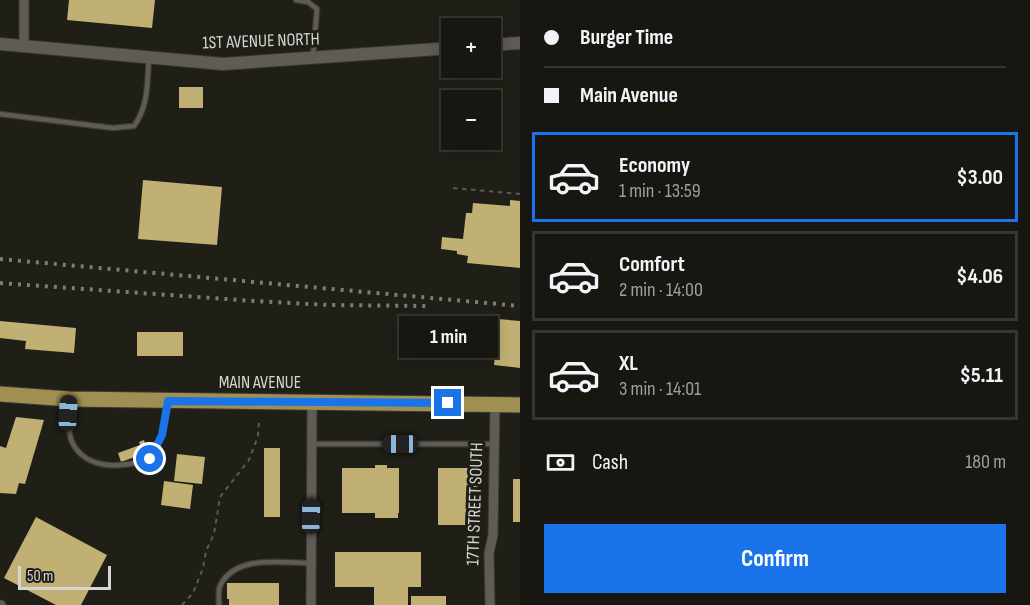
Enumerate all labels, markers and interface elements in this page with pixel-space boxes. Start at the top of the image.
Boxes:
map controls [441,18,501,150]
button: + [441,18,501,78]
text: Burger Time [580,24,673,51]
street label: 1ST AVENUE NORTH [202,28,320,54]
text: Main Avenue [580,82,678,109]
button: − [441,90,501,150]
icon: car [547,150,601,204]
text: Economy [619,152,690,179]
text: $3.00 [956,164,1003,191]
text: 1 min · 13:59 [619,179,701,203]
icon: car [547,249,601,303]
text: Comfort [619,251,685,278]
text: $4.06 [956,263,1003,290]
text: 2 min · 14:00 [619,278,703,302]
callout: 1 min [398,316,498,358]
text: 1 min [430,325,467,349]
icon: car [547,348,601,402]
text: XL [619,350,638,377]
text: $5.11 [960,362,1003,389]
street label: MAIN AVENUE [219,372,301,393]
text: 3 min · 14:01 [619,377,701,401]
route end [434,389,461,416]
car [58,395,78,431]
car [382,435,418,453]
street label: 17TH STREET SOUTH [462,442,488,566]
route start [136,445,163,472]
icon: cash [544,446,577,479]
text: Cash [592,449,628,476]
text: 180 m [965,450,1006,474]
car [302,498,320,534]
button: Confirm [544,524,1006,593]
scale bar [18,563,111,590]
text: 50 m [27,567,53,586]

